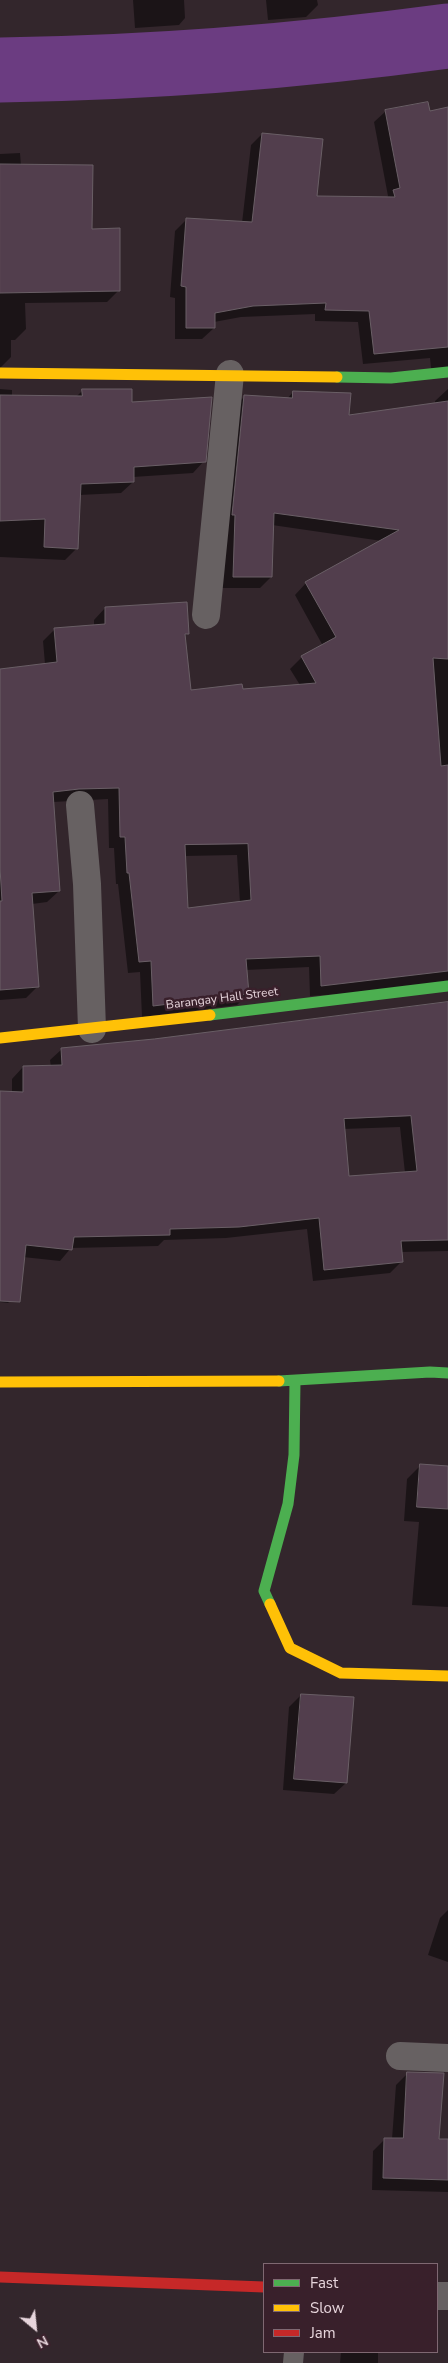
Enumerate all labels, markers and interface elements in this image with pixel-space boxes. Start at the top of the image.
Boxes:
street label: Barangay Hall Street [165,985,279,1013]
legend [263,2263,438,2353]
text: Fast [310,2273,338,2293]
text: Slow [310,2298,344,2318]
north arrow [10,2303,60,2353]
text: Jam [310,2323,336,2343]
text: N [33,2331,51,2353]

